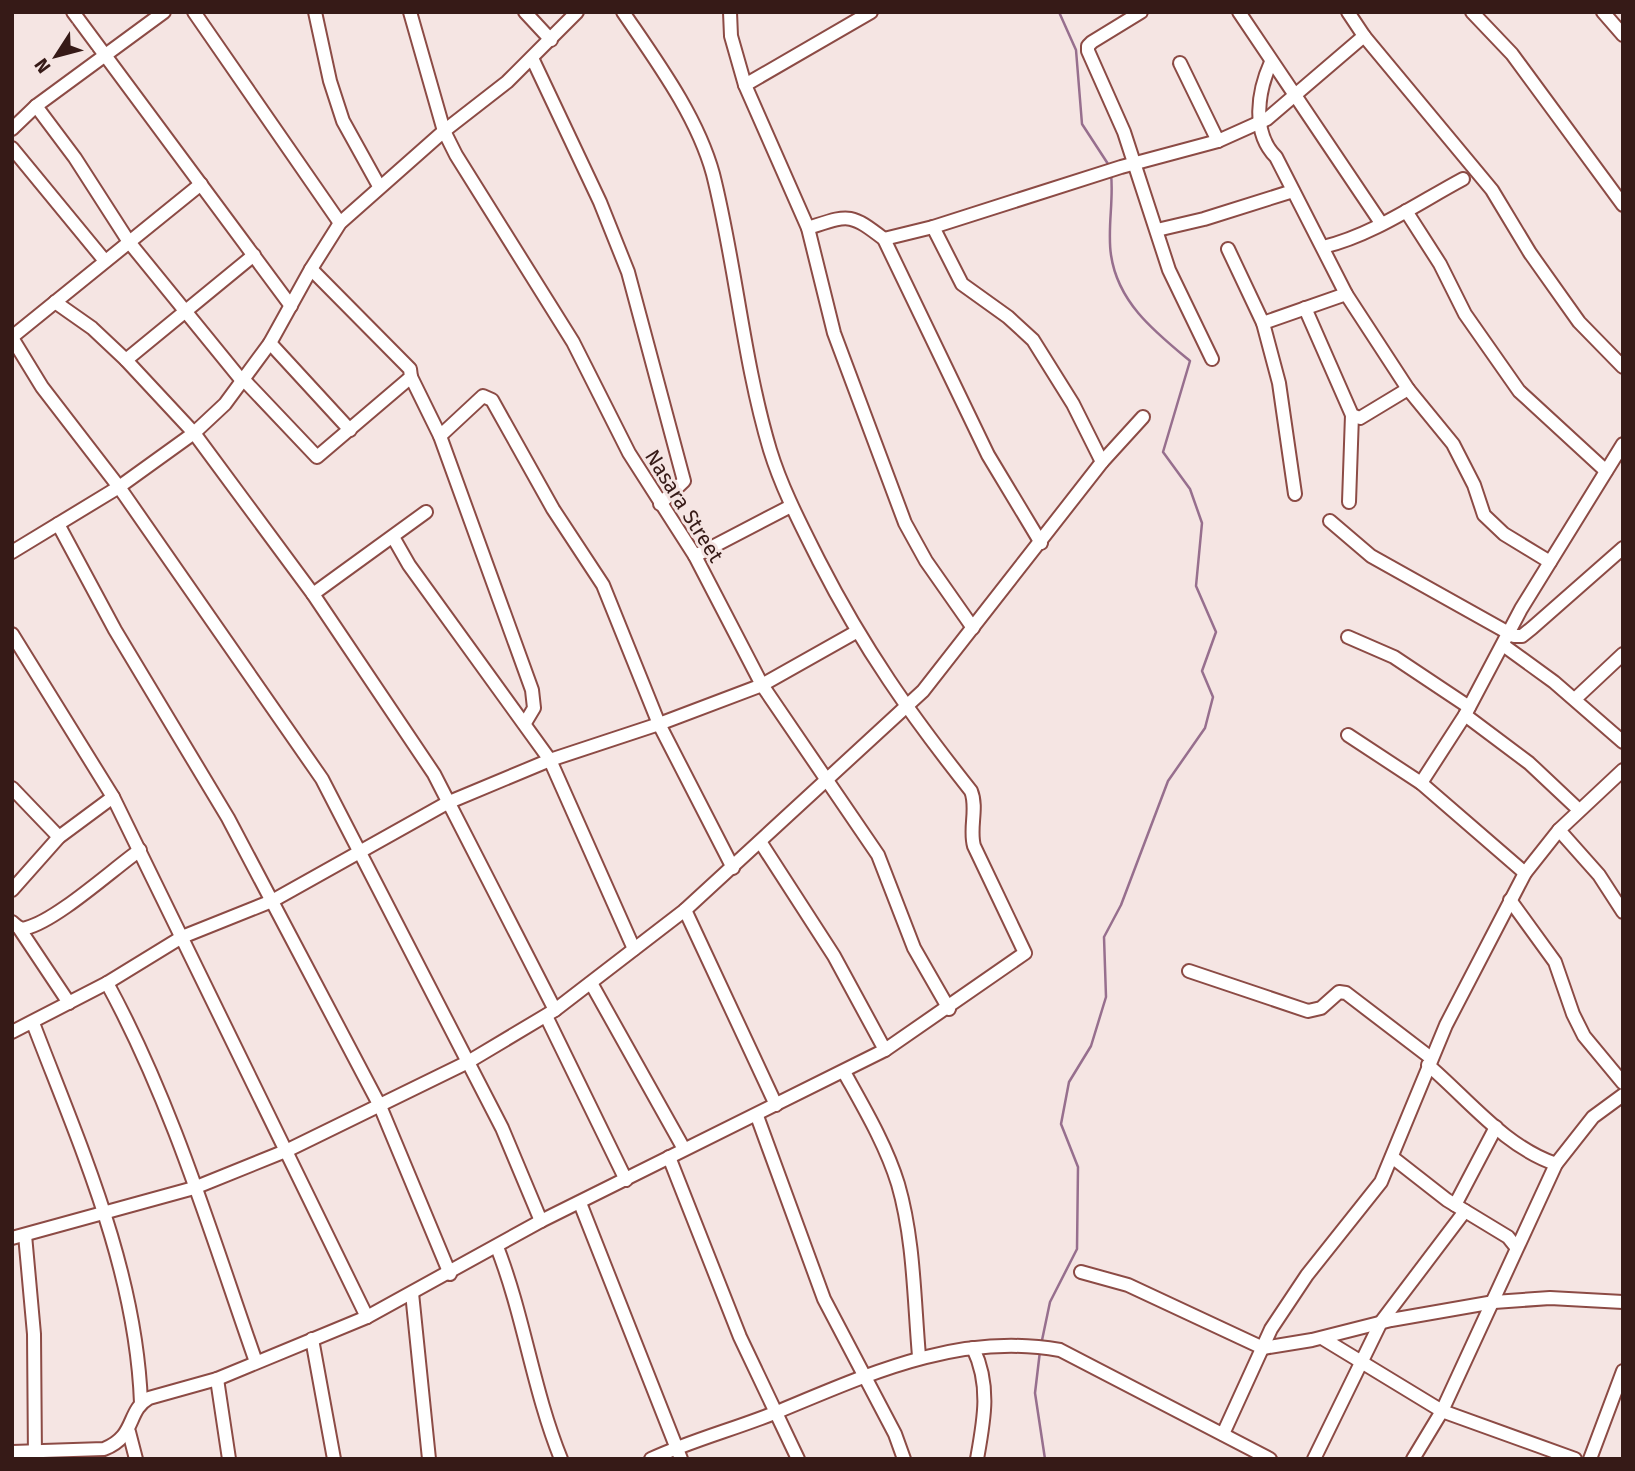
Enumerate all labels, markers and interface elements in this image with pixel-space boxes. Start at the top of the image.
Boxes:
north arrow [21,21,91,91]
text: N [30,54,56,78]
street label: Nasara Street [639,445,729,567]

